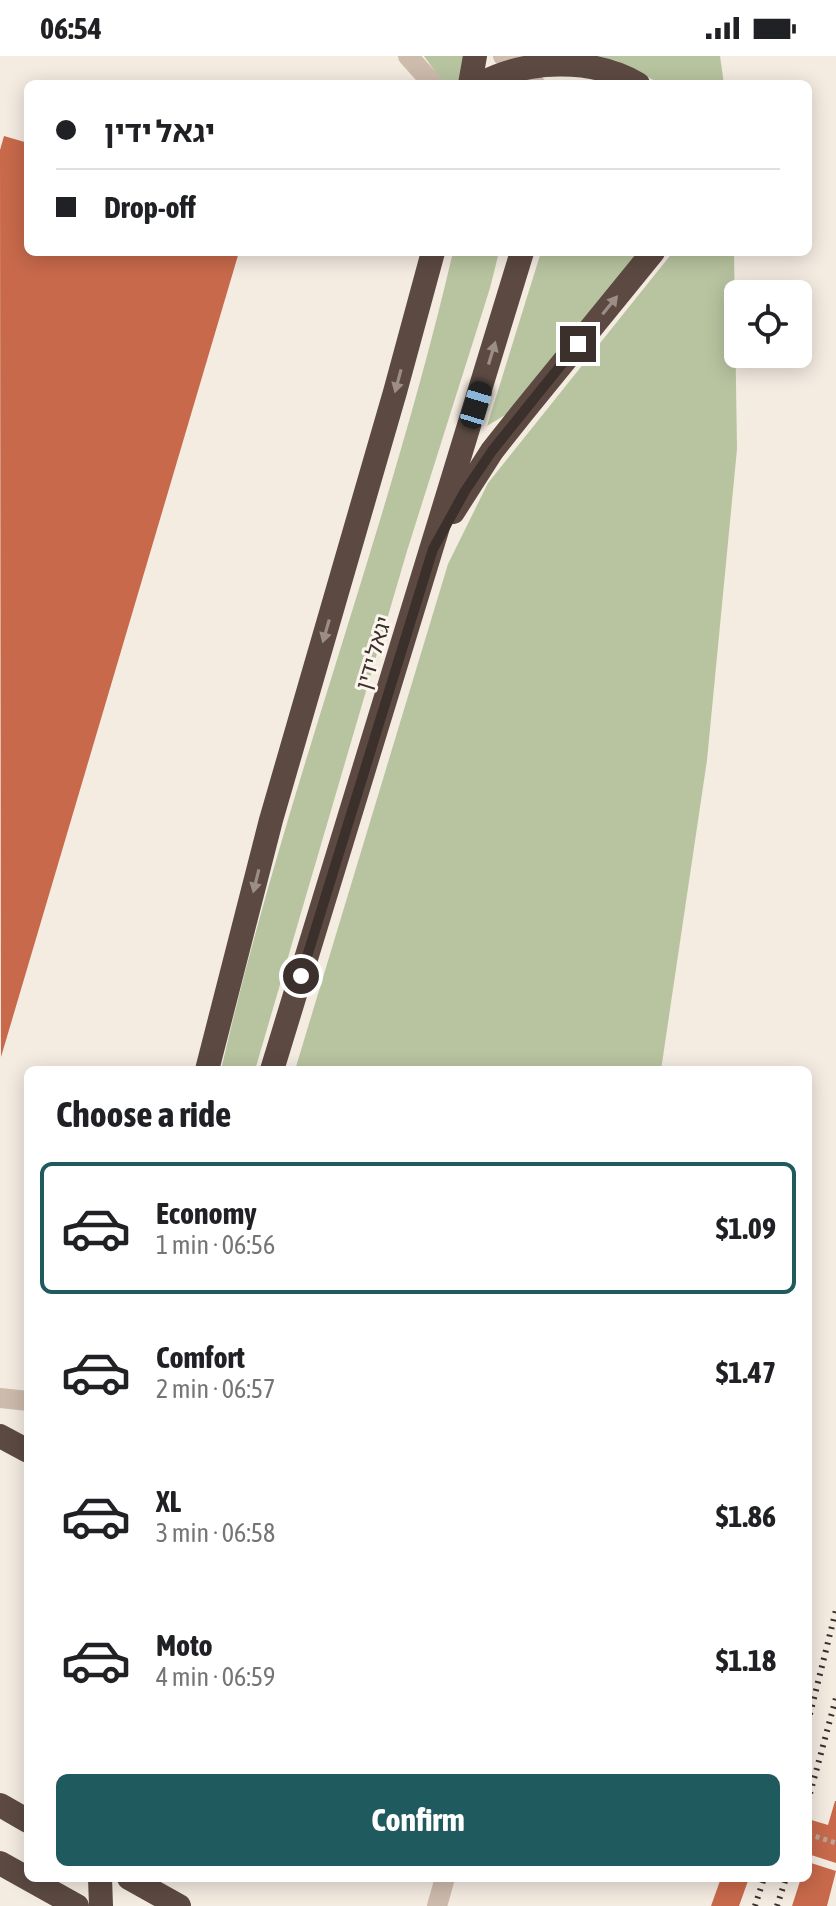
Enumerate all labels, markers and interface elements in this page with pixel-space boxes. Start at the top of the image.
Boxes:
text: 06:54 [40,11,102,45]
text: יגאל ידין [104,114,215,148]
text: Drop-off [104,190,196,224]
map controls [724,280,812,368]
button: locate [724,280,812,368]
one-way arrow [601,295,618,315]
route end [560,326,596,362]
one-way arrow [486,341,499,365]
one-way arrow [392,369,404,394]
car [458,379,494,431]
street label: יגאל ידין [350,613,396,693]
one-way arrow [319,620,332,644]
one-way arrow [249,869,261,894]
route start [283,958,319,994]
text: Choose a ride [56,1093,231,1135]
icon: car [60,1192,132,1264]
text: Economy [156,1196,257,1230]
text: $1.09 [716,1211,776,1245]
text: 1 min · 06:56 [156,1230,275,1260]
icon: car [60,1336,132,1408]
text: Comfort [156,1340,245,1374]
text: $1.47 [716,1355,776,1389]
text: 2 min · 06:57 [156,1374,275,1404]
icon: car [60,1480,132,1552]
text: XL [156,1484,181,1518]
text: $1.86 [716,1499,776,1533]
text: 3 min · 06:58 [156,1518,275,1548]
icon: car [60,1624,132,1696]
text: Moto [156,1628,213,1662]
text: $1.18 [716,1643,776,1677]
text: 4 min · 06:59 [156,1662,275,1692]
button: Confirm [56,1774,780,1866]

